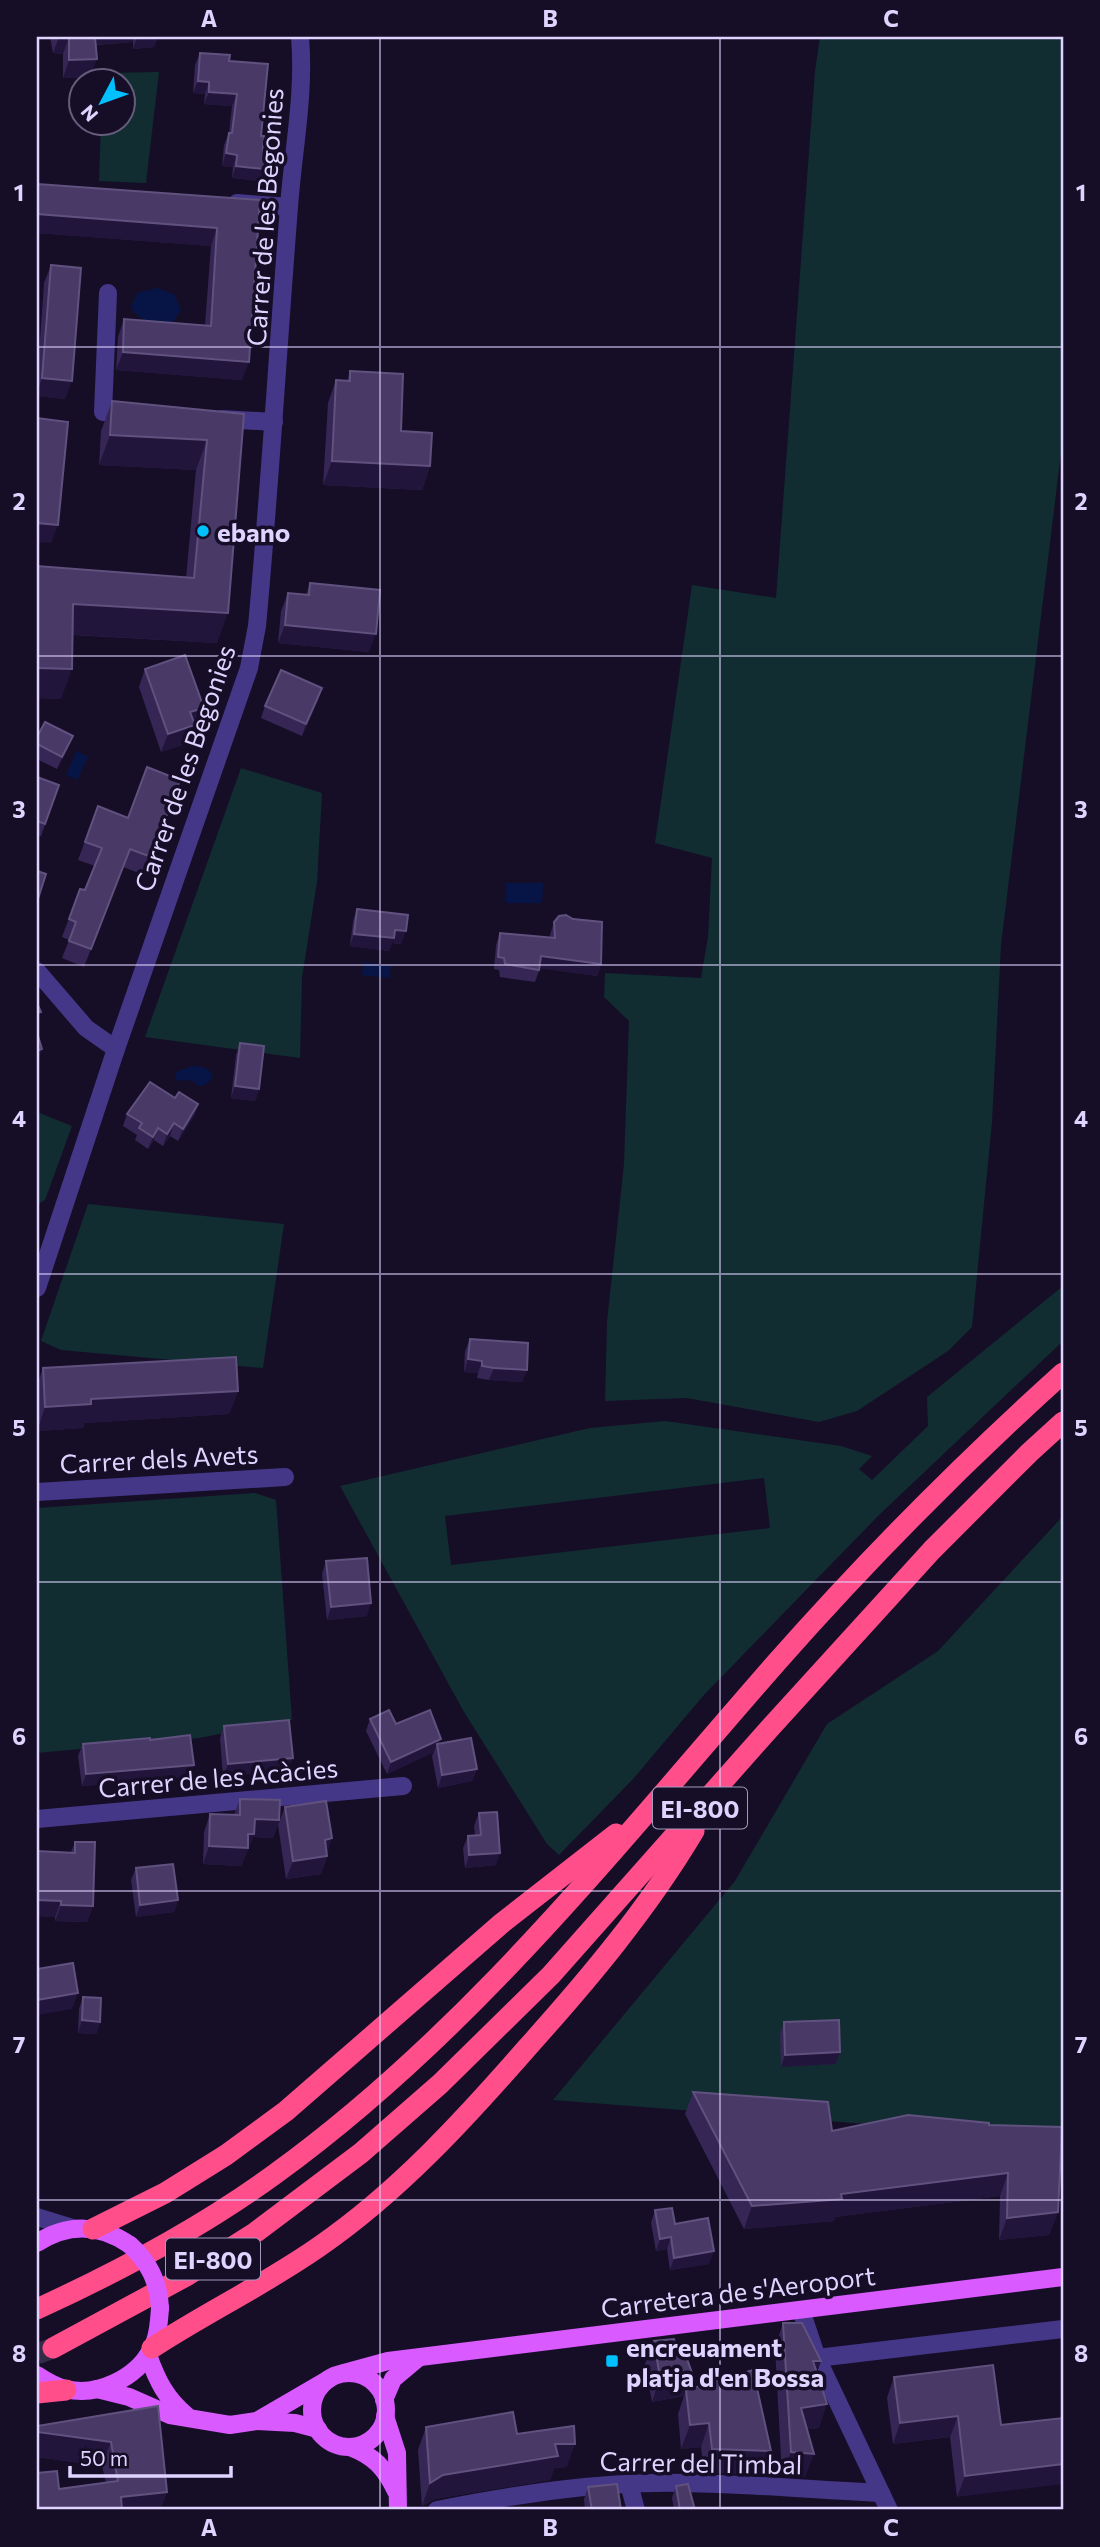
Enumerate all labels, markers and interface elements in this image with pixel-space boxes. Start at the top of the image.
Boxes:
text: A [201,4,218,32]
text: B [542,4,558,32]
text: C [883,4,899,32]
north arrow [66,66,136,136]
street label: Carrer de les Begonies [240,87,288,347]
text: N [75,101,102,126]
text: 1 [14,178,24,206]
text: 1 [1076,178,1086,206]
text: 2 [12,487,26,515]
text: 2 [1074,487,1088,515]
place label: ebano [217,516,290,547]
marker: ebano [195,523,211,539]
street label: Carrer de les Begonies [127,641,241,895]
text: 3 [12,795,26,823]
text: 3 [1074,795,1088,823]
text: 4 [12,1104,26,1132]
text: 4 [1074,1104,1088,1132]
text: 5 [12,1413,26,1441]
text: 5 [1074,1413,1088,1441]
street label: Carrer dels Avets [59,1437,259,1479]
text: 6 [12,1722,26,1750]
text: 6 [1074,1722,1088,1750]
street label: Carrer de les Acàcies [97,1751,339,1803]
road number: EI-800 [653,1788,747,1828]
text: 7 [13,2030,25,2058]
text: 7 [1075,2030,1087,2058]
road number: EI-800 [166,2238,260,2280]
street label: Carretera de s'Aeroport [599,2259,877,2323]
place label: encreuament platja d'en Bossa [626,2331,824,2392]
text: 8 [12,2339,26,2367]
text: 8 [1074,2339,1088,2367]
marker: encreuament platja d'en Bossa [604,2353,620,2369]
scale bar [70,2435,231,2479]
text: 50 m [80,2445,128,2470]
street label: Carrer del Timbal [599,2445,803,2479]
text: A [201,2513,218,2541]
text: B [542,2513,558,2541]
text: C [883,2513,899,2541]

